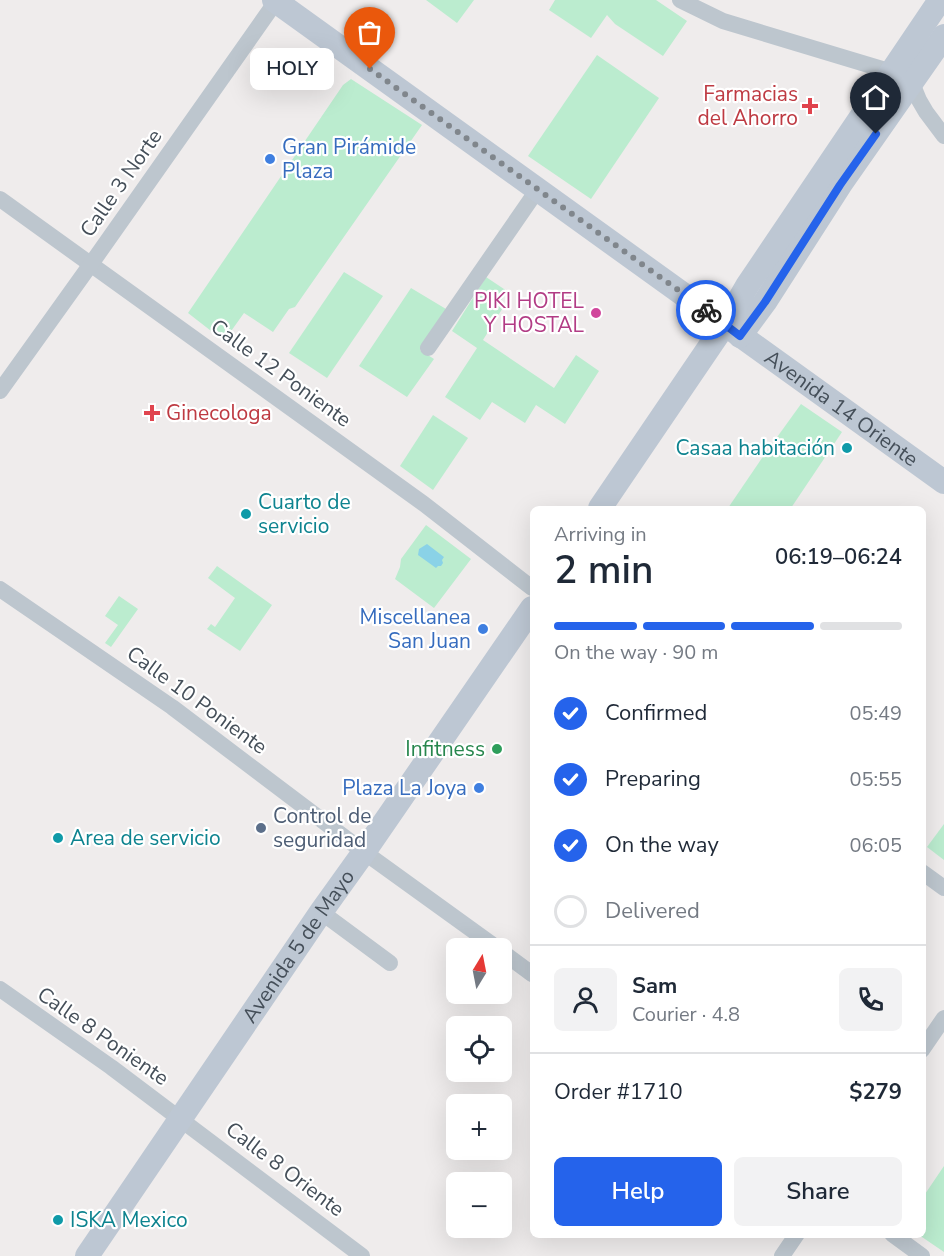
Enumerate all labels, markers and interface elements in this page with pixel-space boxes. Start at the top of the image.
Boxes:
pin [344,7,395,69]
icon: bag [353,16,386,49]
callout: HOLY [250,48,334,90]
text: HOLY [266,55,318,82]
pin [850,72,901,134]
place label: Farmacias del Ahorro [697,80,798,132]
icon: home [859,81,892,114]
marker: Farmacias del Ahorro [803,99,817,113]
street label: Calle 3 Norte [74,124,168,242]
place label: Gran Pirámide Plaza [282,133,416,185]
marker: Gran Pirámide Plaza [263,152,277,166]
courier [676,280,736,340]
place label: PIKI HOTEL Y HOSTAL [474,287,585,339]
icon: bike [690,294,723,327]
marker: PIKI HOTEL Y HOSTAL [589,306,603,320]
street label: Calle 12 Poniente [205,313,357,433]
street label: Avenida 14 Oriente [759,343,924,473]
place label: Ginecologa [166,399,272,427]
marker: Ginecologa [143,404,161,422]
place label: Casaa habitación [675,434,835,462]
marker: Casaa habitación [840,441,854,455]
place label: Cuarto de servicio [258,488,351,540]
marker: Cuarto de servicio [239,507,253,521]
text: Arriving in [554,521,647,548]
text: 06:19–06:24 [775,542,902,572]
text: 2 min [554,544,653,597]
place label: Miscellanea San Juan [360,603,471,655]
marker: Miscellanea San Juan [476,622,490,636]
text: On the way · 90 m [554,639,718,666]
street label: Calle 10 Poniente [121,640,273,760]
icon: check [554,697,587,730]
text: Confirmed [605,698,707,728]
text: 05:49 [849,700,902,727]
place label: Infitness [405,735,485,763]
marker: Infitness [490,742,504,756]
icon: check [554,763,587,796]
text: Preparing [605,764,701,794]
text: 05:55 [849,766,902,793]
place label: Plaza La Joya [342,774,467,802]
marker: Plaza La Joya [472,781,486,795]
place label: Control de seguridad [273,802,371,854]
marker: Control de seguridad [254,821,268,835]
place label: Area de servicio [70,824,221,852]
icon: check [554,829,587,862]
text: On the way [605,830,719,860]
marker: Area de servicio [51,831,65,845]
text: 06:05 [849,832,902,859]
street label: Avenida 5 de Mayo [236,864,361,1028]
text: Delivered [605,896,700,926]
north arrow [446,938,512,1004]
map controls [446,938,512,1238]
button: person [554,968,617,1031]
button: phone [839,968,902,1031]
text: Sam [632,971,677,1001]
street label: Calle 8 Poniente [32,980,174,1092]
text: Courier · 4.8 [632,1001,740,1028]
button: locate [446,1016,512,1082]
text: Order #1710 [554,1077,683,1107]
text: $279 [849,1077,902,1107]
button: + [446,1094,512,1160]
street label: Calle 8 Oriente [220,1115,350,1223]
button: Help [554,1157,722,1226]
button: Share [734,1157,902,1226]
button: − [446,1172,512,1238]
place label: ISKA Mexico [70,1206,188,1234]
marker: ISKA Mexico [51,1213,65,1227]

